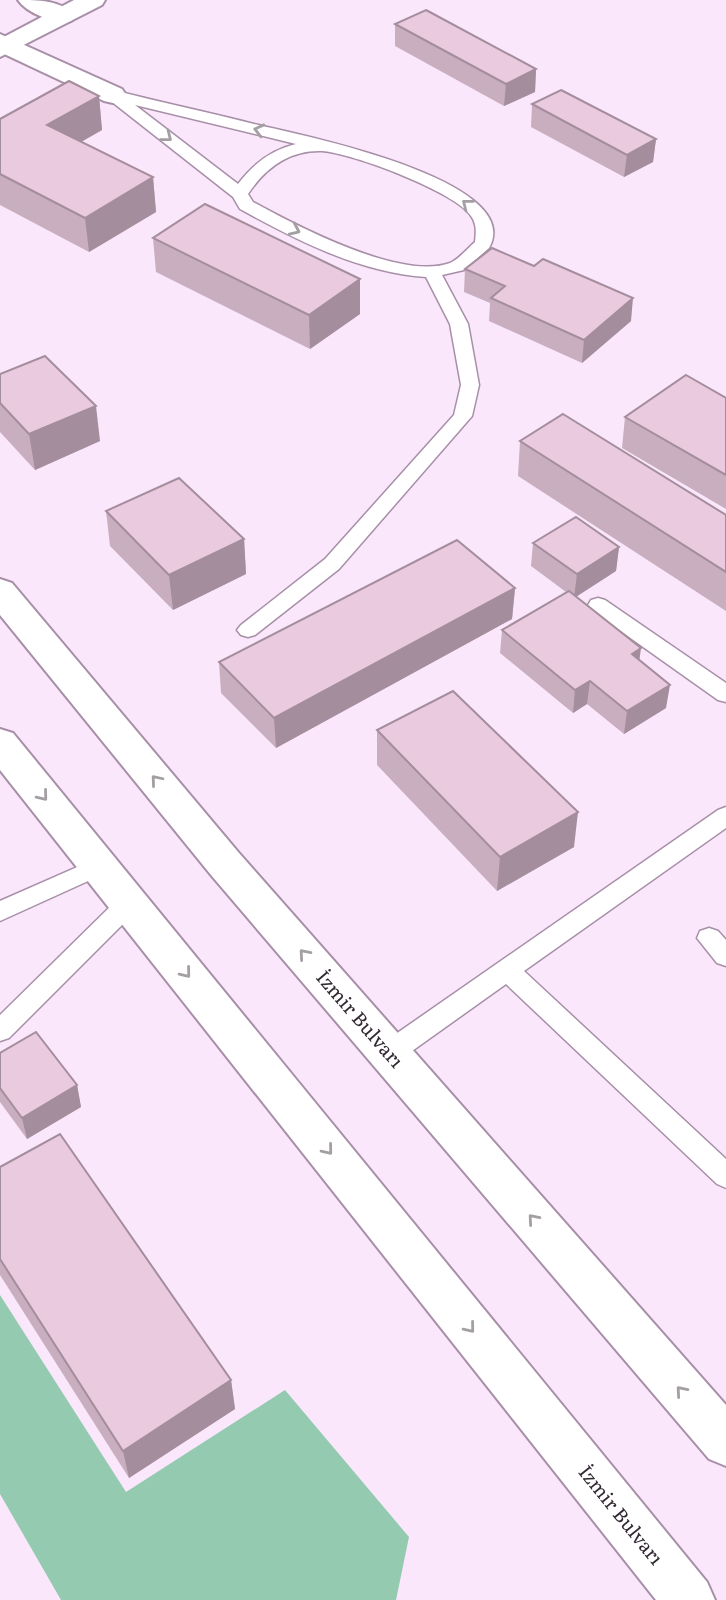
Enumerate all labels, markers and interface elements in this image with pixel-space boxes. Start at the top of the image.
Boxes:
one-way arrow [253,124,265,138]
one-way arrow [159,128,171,141]
one-way arrow [462,200,474,213]
one-way arrow [288,222,301,236]
one-way arrow [152,776,165,788]
one-way arrow [35,787,47,800]
one-way arrow [300,949,312,962]
street label: İzmir Bulvarı [310,963,411,1073]
one-way arrow [177,965,190,977]
one-way arrow [320,1142,332,1155]
one-way arrow [529,1214,541,1227]
one-way arrow [462,1320,475,1332]
one-way arrow [677,1386,689,1399]
street label: İzmir Bulvarı [573,1458,671,1570]

